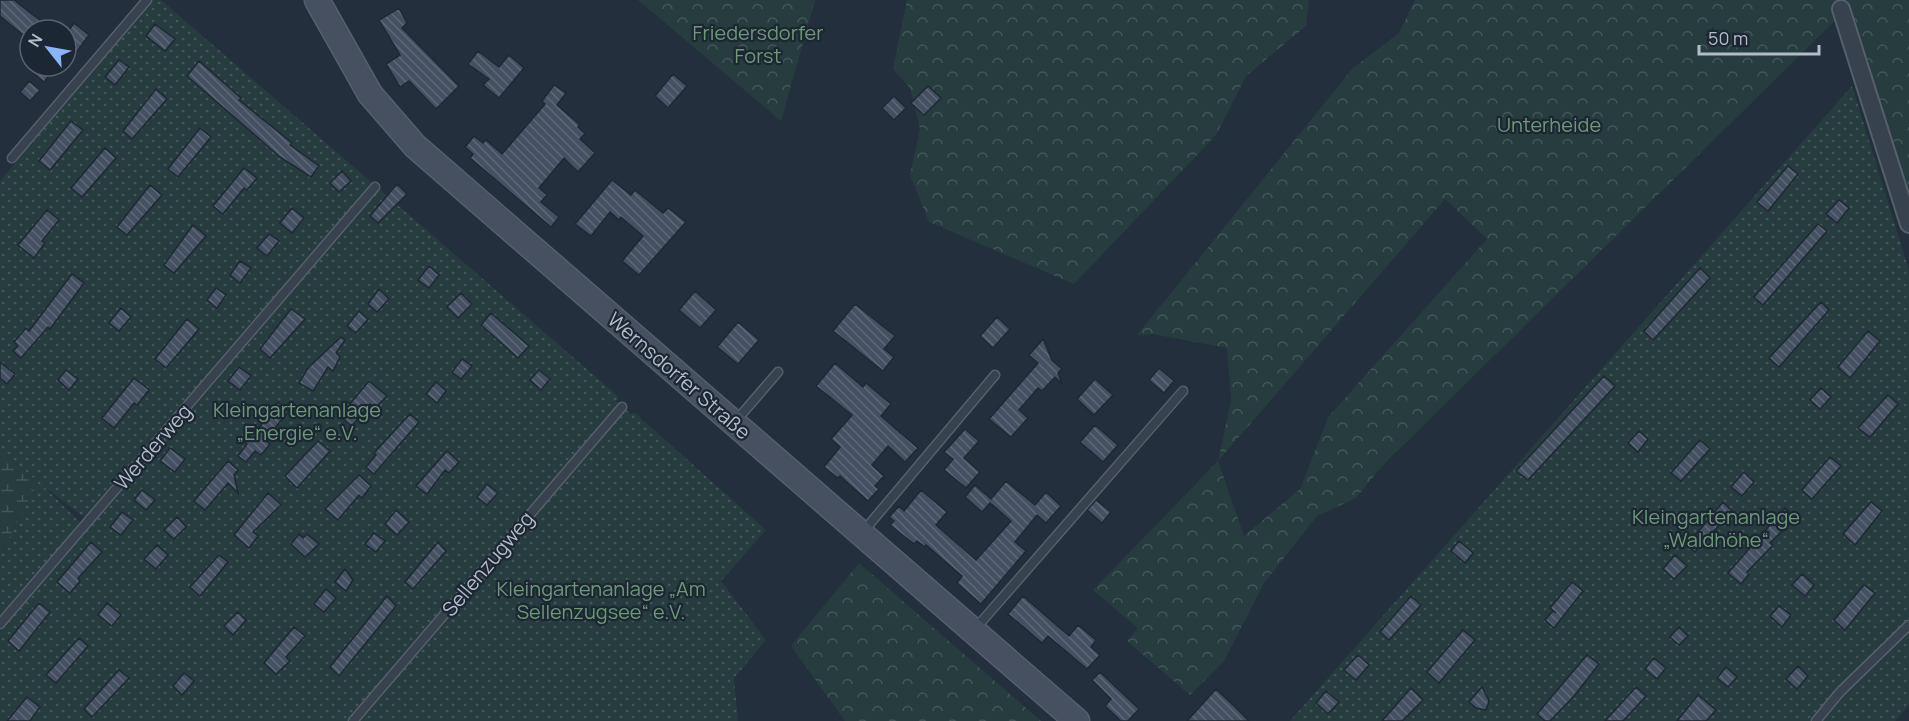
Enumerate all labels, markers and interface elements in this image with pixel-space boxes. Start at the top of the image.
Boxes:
north arrow [18,18,78,78]
scale bar [1699,18,1819,56]
park label: Friedersdorfer Forst [693,19,823,69]
text: 50 m [1708,26,1748,50]
text: N [23,30,48,51]
park label: Unterheide [1497,111,1601,138]
street label: Wernsdorfer Straße [602,306,757,445]
park label: Kleingartenanlage „Energie“ e.V. [213,396,381,446]
street label: Werderweg [108,398,197,495]
park label: Kleingartenanlage „Waldhöhe“ [1632,503,1800,553]
street label: Sellenzugweg [436,505,540,622]
park label: Kleingartenanlage „Am Sellenzugsee“ e.V. [496,575,706,625]

